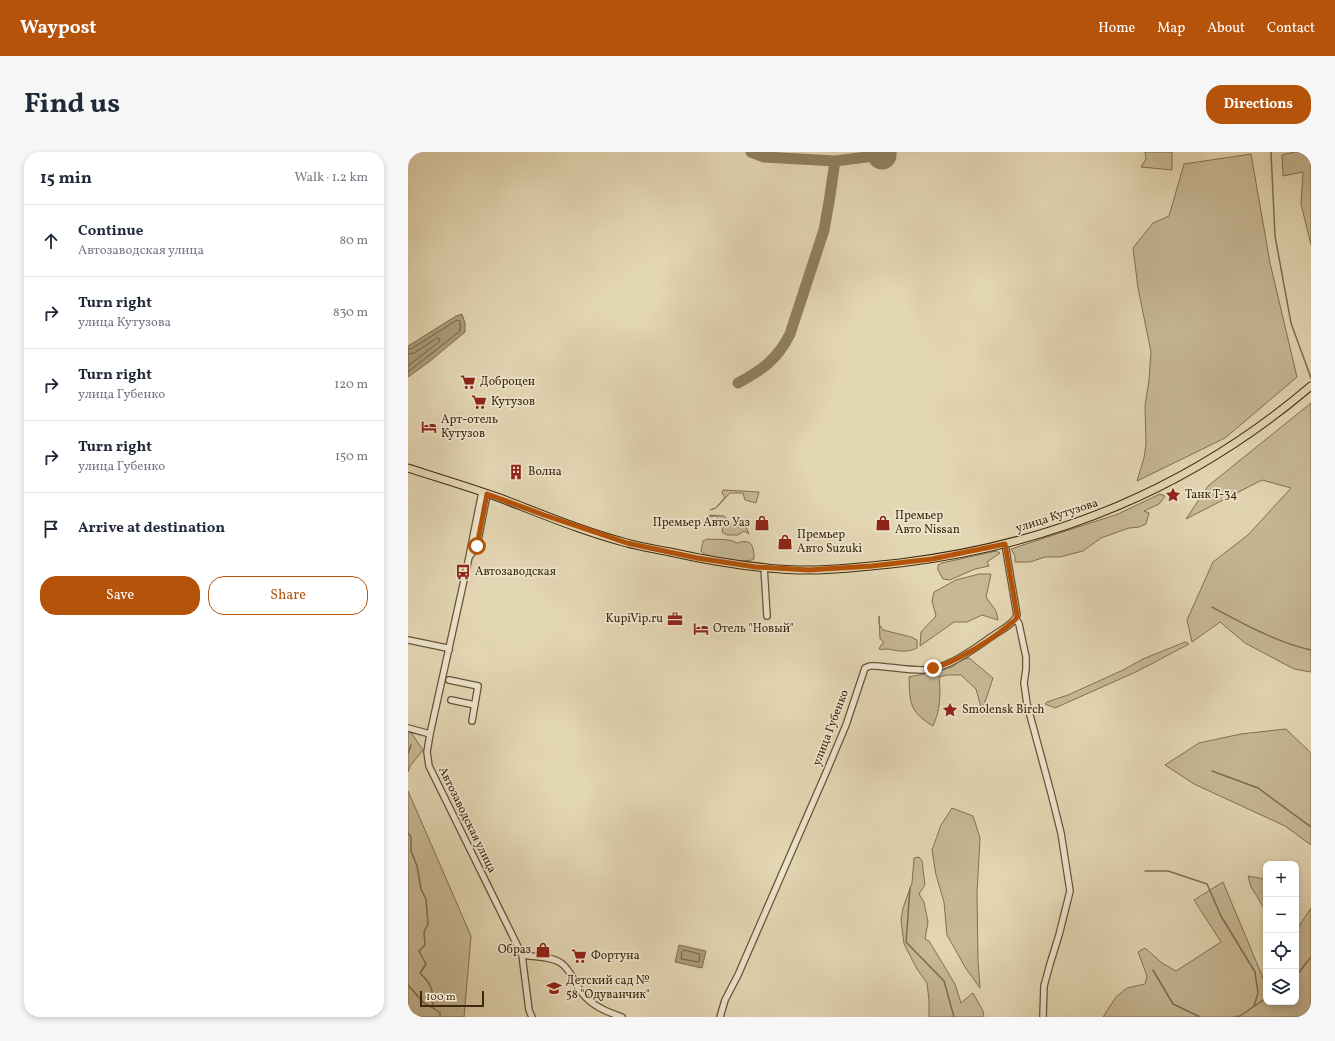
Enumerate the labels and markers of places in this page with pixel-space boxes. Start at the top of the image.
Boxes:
supermarket icon: Доброцен [459,373,477,391]
place label: Доброцен [480,374,535,390]
supermarket icon: Кутузов [470,393,488,411]
place label: Кутузов [491,394,535,410]
place label: Арт-отель Кутузов [441,412,498,442]
hotel icon: Арт-отель Кутузов [420,418,438,436]
building icon: Волна [507,463,525,481]
place label: Волна [528,464,562,480]
place icon: Танк Т-34 [1164,486,1182,504]
place label: Танк Т-34 [1185,487,1237,503]
place label: Премьер Авто Nissan [895,508,960,538]
shop icon: Премьер Авто Уаз [753,514,771,532]
shop icon: Премьер Авто Nissan [874,514,892,532]
place label: Премьер Авто Уаз [653,515,750,531]
place label: Премьер Авто Suzuki [797,527,863,557]
shop icon: Премьер Авто Suzuki [776,533,794,551]
bus stop icon: Автозаводская [454,563,472,581]
place label: Автозаводская [475,564,556,580]
office icon: KupiVip.ru [666,610,684,628]
place label: KupiVip.ru [606,611,663,627]
hotel icon: Отель "Новый" [692,620,710,638]
place label: Отель "Новый" [713,621,794,637]
place icon: Smolensk Birch [941,701,959,719]
place label: Smolensk Birch [962,702,1044,718]
shop icon: Образ [534,941,552,959]
place label: Образ [498,942,531,958]
supermarket icon: Фортуна [570,947,588,965]
place label: Фортуна [591,948,640,964]
place label: Детский сад № 58 "Одуванчик" [566,973,650,1003]
school or university icon: Детский сад № 58 "Одуванчик" [545,979,563,997]

